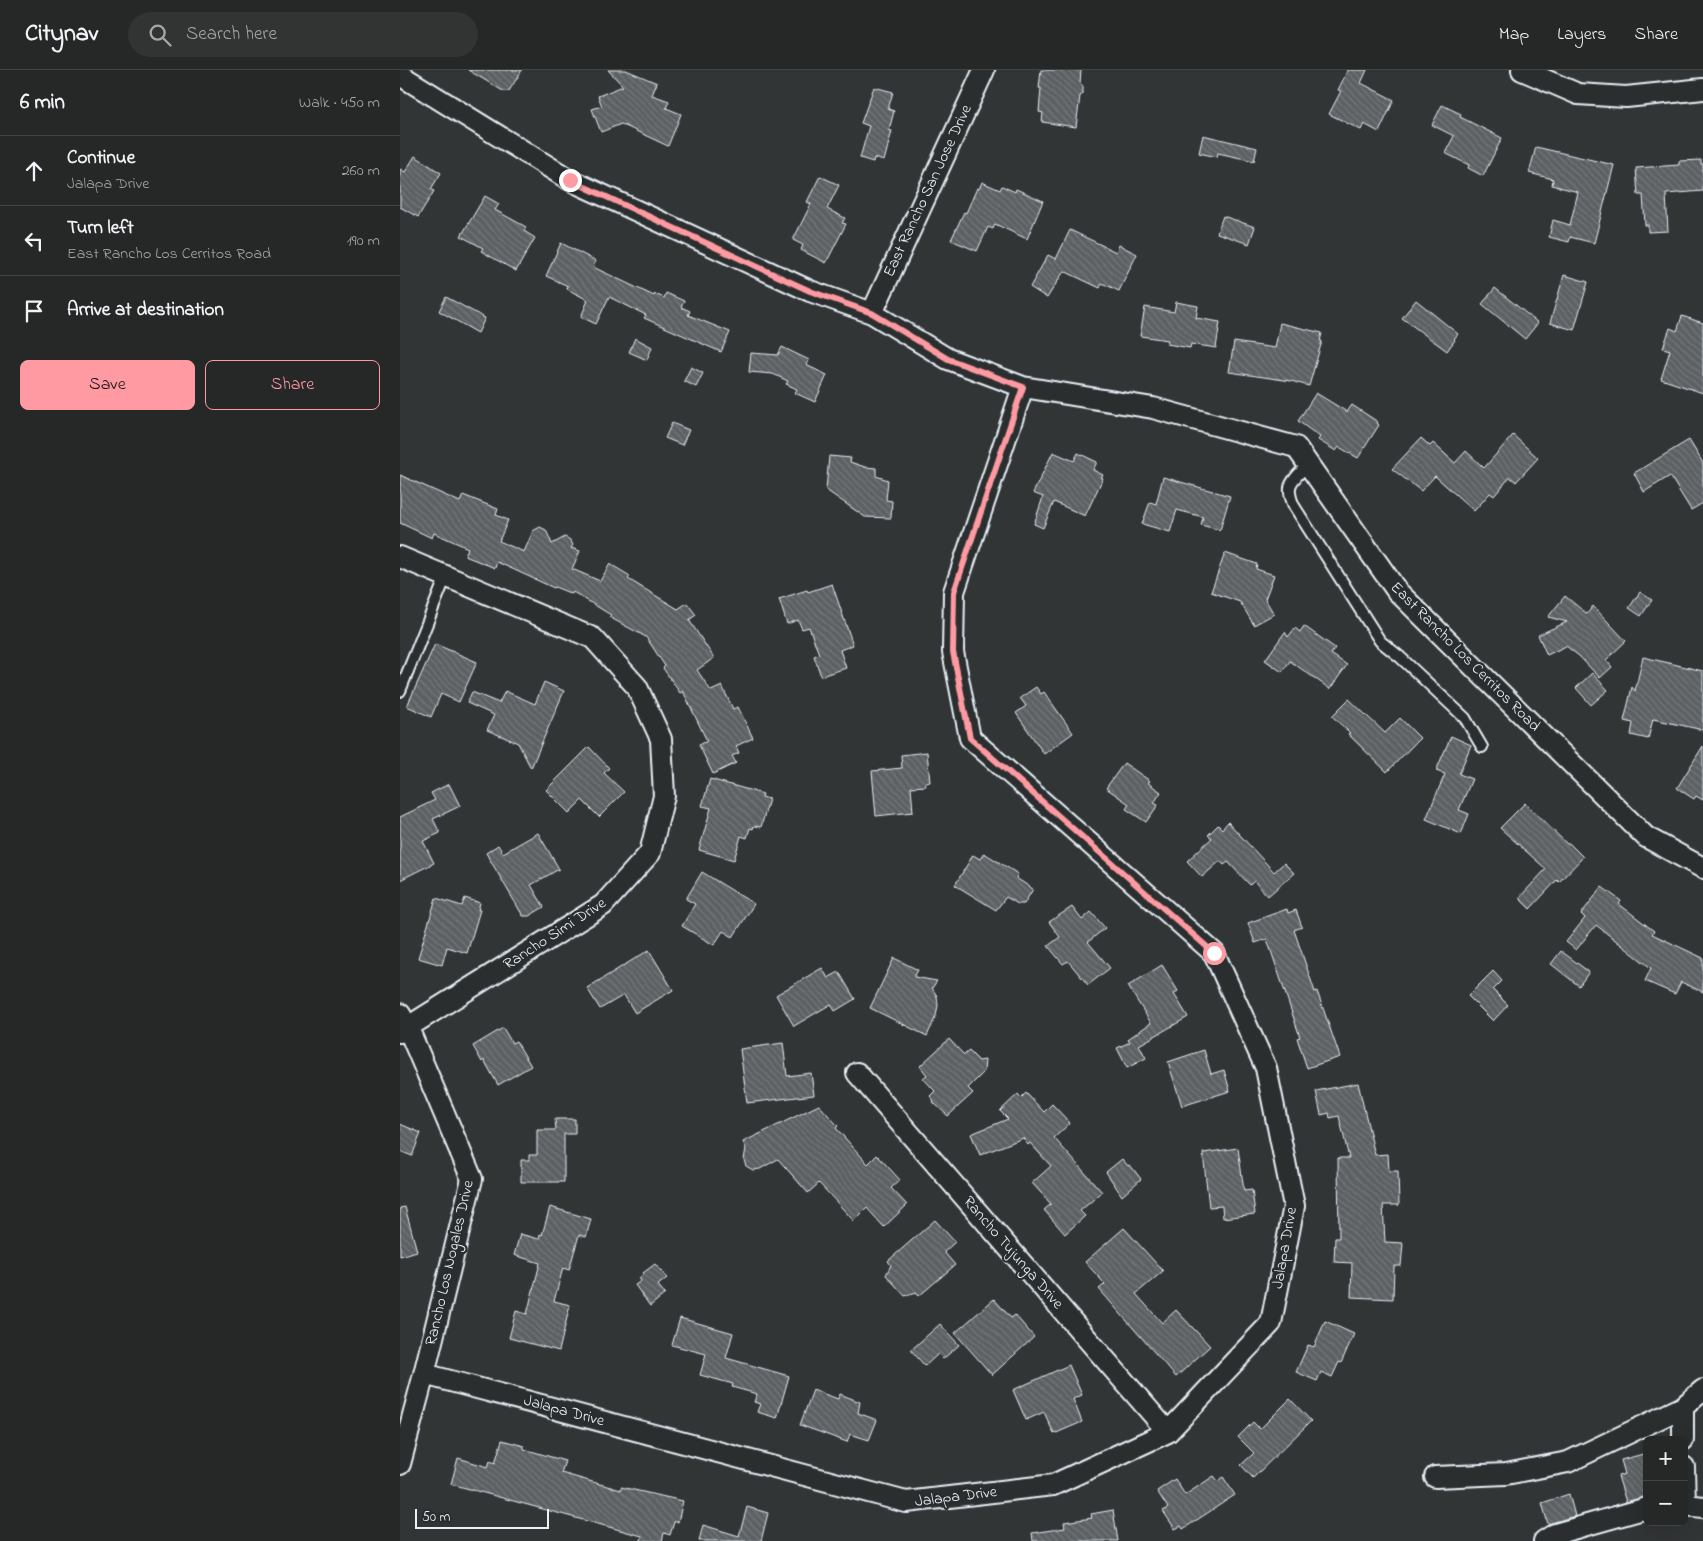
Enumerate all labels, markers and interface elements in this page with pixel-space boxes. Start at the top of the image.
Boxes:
search box [128,12,478,57]
text: Citynav [25,17,98,52]
icon: search [146,21,174,49]
text: Search here [186,21,277,48]
text: Map [1499,22,1529,48]
text: Layers [1557,22,1607,48]
text: Share [1635,22,1678,48]
text: 6 min [20,88,65,118]
text: Walk · 450 m [299,91,380,115]
street label: East Rancho San Jose Drive [877,100,979,281]
text: Continue [67,145,135,172]
icon: ahead [20,157,48,185]
text: 260 m [342,159,380,183]
route end [559,169,582,192]
text: Jalapa Drive [67,172,150,196]
text: Turn left [67,215,134,242]
icon: left [20,227,48,255]
text: 190 m [347,229,380,253]
text: East Rancho Los Cerritos Road [67,242,271,266]
icon: arrive [20,297,48,325]
text: Arrive at destination [67,297,224,324]
button: Save [20,360,195,410]
button: Share [205,360,380,410]
street label: East Rancho Los Cerritos Road [1384,576,1546,738]
street label: Rancho Simi Drive [499,891,612,976]
route start [1203,942,1226,965]
street label: Rancho Los Nogales Drive [419,1177,481,1348]
street label: Rancho Tujunga Drive [957,1191,1070,1316]
street label: Jalapa Drive [1266,1204,1304,1291]
street label: Jalapa Drive [521,1389,608,1433]
map controls [1643,1436,1688,1526]
button: + [1643,1436,1688,1481]
street label: Jalapa Drive [914,1480,999,1514]
button: − [1643,1481,1688,1526]
scale bar [415,1506,549,1529]
text: 50 m [422,1507,450,1528]

